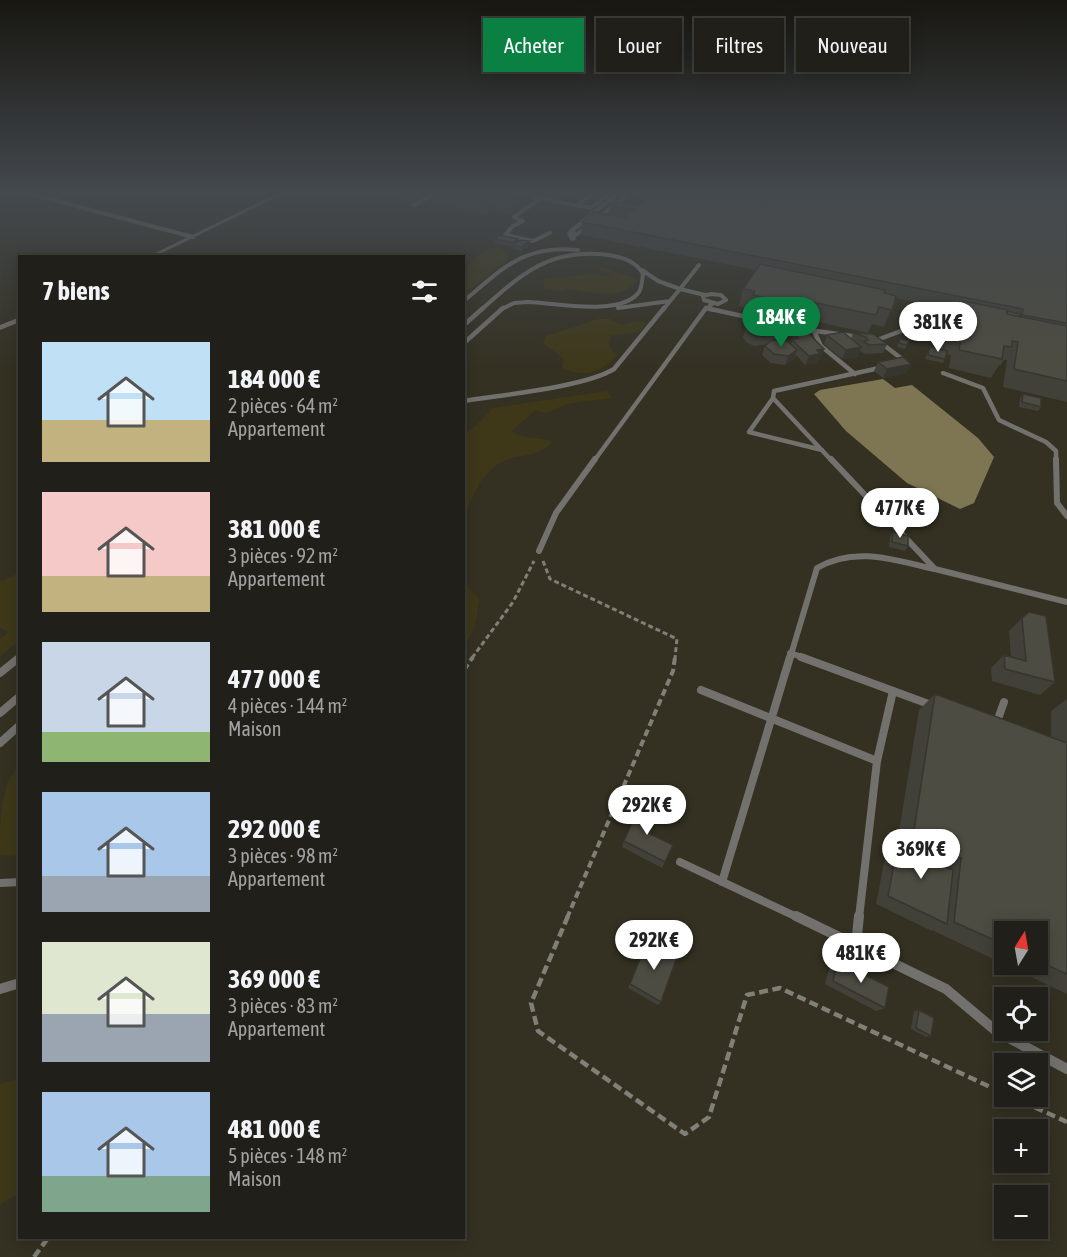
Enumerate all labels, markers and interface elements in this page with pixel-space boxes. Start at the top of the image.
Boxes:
chip: Acheter [483,18,584,72]
chip: Louer [596,18,682,72]
chip: Filtres [694,18,784,72]
chip: Nouveau [796,18,909,72]
icon: filters [408,275,441,308]
text: 7 biens [42,276,110,306]
pin: 184K € [732,297,830,348]
pin: 381K € [889,302,987,353]
text: 184K € [756,305,806,328]
text: 381K € [913,310,963,333]
text: 184 000 € [228,364,320,394]
icon: home [90,366,162,438]
text: 2 pièces · 64 m² [228,394,338,417]
text: Appartement [228,417,325,440]
pin: 477K € [851,488,949,539]
text: 477K € [875,496,925,519]
text: 381 000 € [228,514,320,544]
icon: home [90,516,162,588]
text: 3 pièces · 92 m² [228,544,338,567]
text: Appartement [228,567,325,590]
text: 477 000 € [228,664,320,694]
icon: home [90,666,162,738]
text: 4 pièces · 144 m² [228,694,347,717]
text: Maison [228,717,281,740]
pin: 292K € [598,785,696,836]
text: 292K € [622,793,672,816]
text: 292 000 € [228,814,320,844]
icon: home [90,816,162,888]
pin: 369K € [872,829,970,880]
text: 369K € [896,837,946,860]
text: 3 pièces · 98 m² [228,844,338,867]
text: Appartement [228,867,325,890]
pin: 292K € [605,920,703,971]
north arrow [994,921,1048,975]
map controls [994,921,1048,1239]
text: 292K € [629,928,679,951]
pin: 481K € [812,933,910,984]
text: 481K € [836,941,886,964]
text: 369 000 € [228,964,320,994]
icon: home [90,966,162,1038]
button: locate [994,987,1048,1041]
text: 3 pièces · 83 m² [228,994,338,1017]
text: Appartement [228,1017,325,1040]
button: layers [994,1053,1048,1107]
text: 481 000 € [228,1114,320,1144]
icon: home [90,1116,162,1188]
button: + [994,1119,1048,1173]
text: 5 pièces · 148 m² [228,1144,347,1167]
text: Maison [228,1167,281,1190]
button: − [994,1185,1048,1239]

